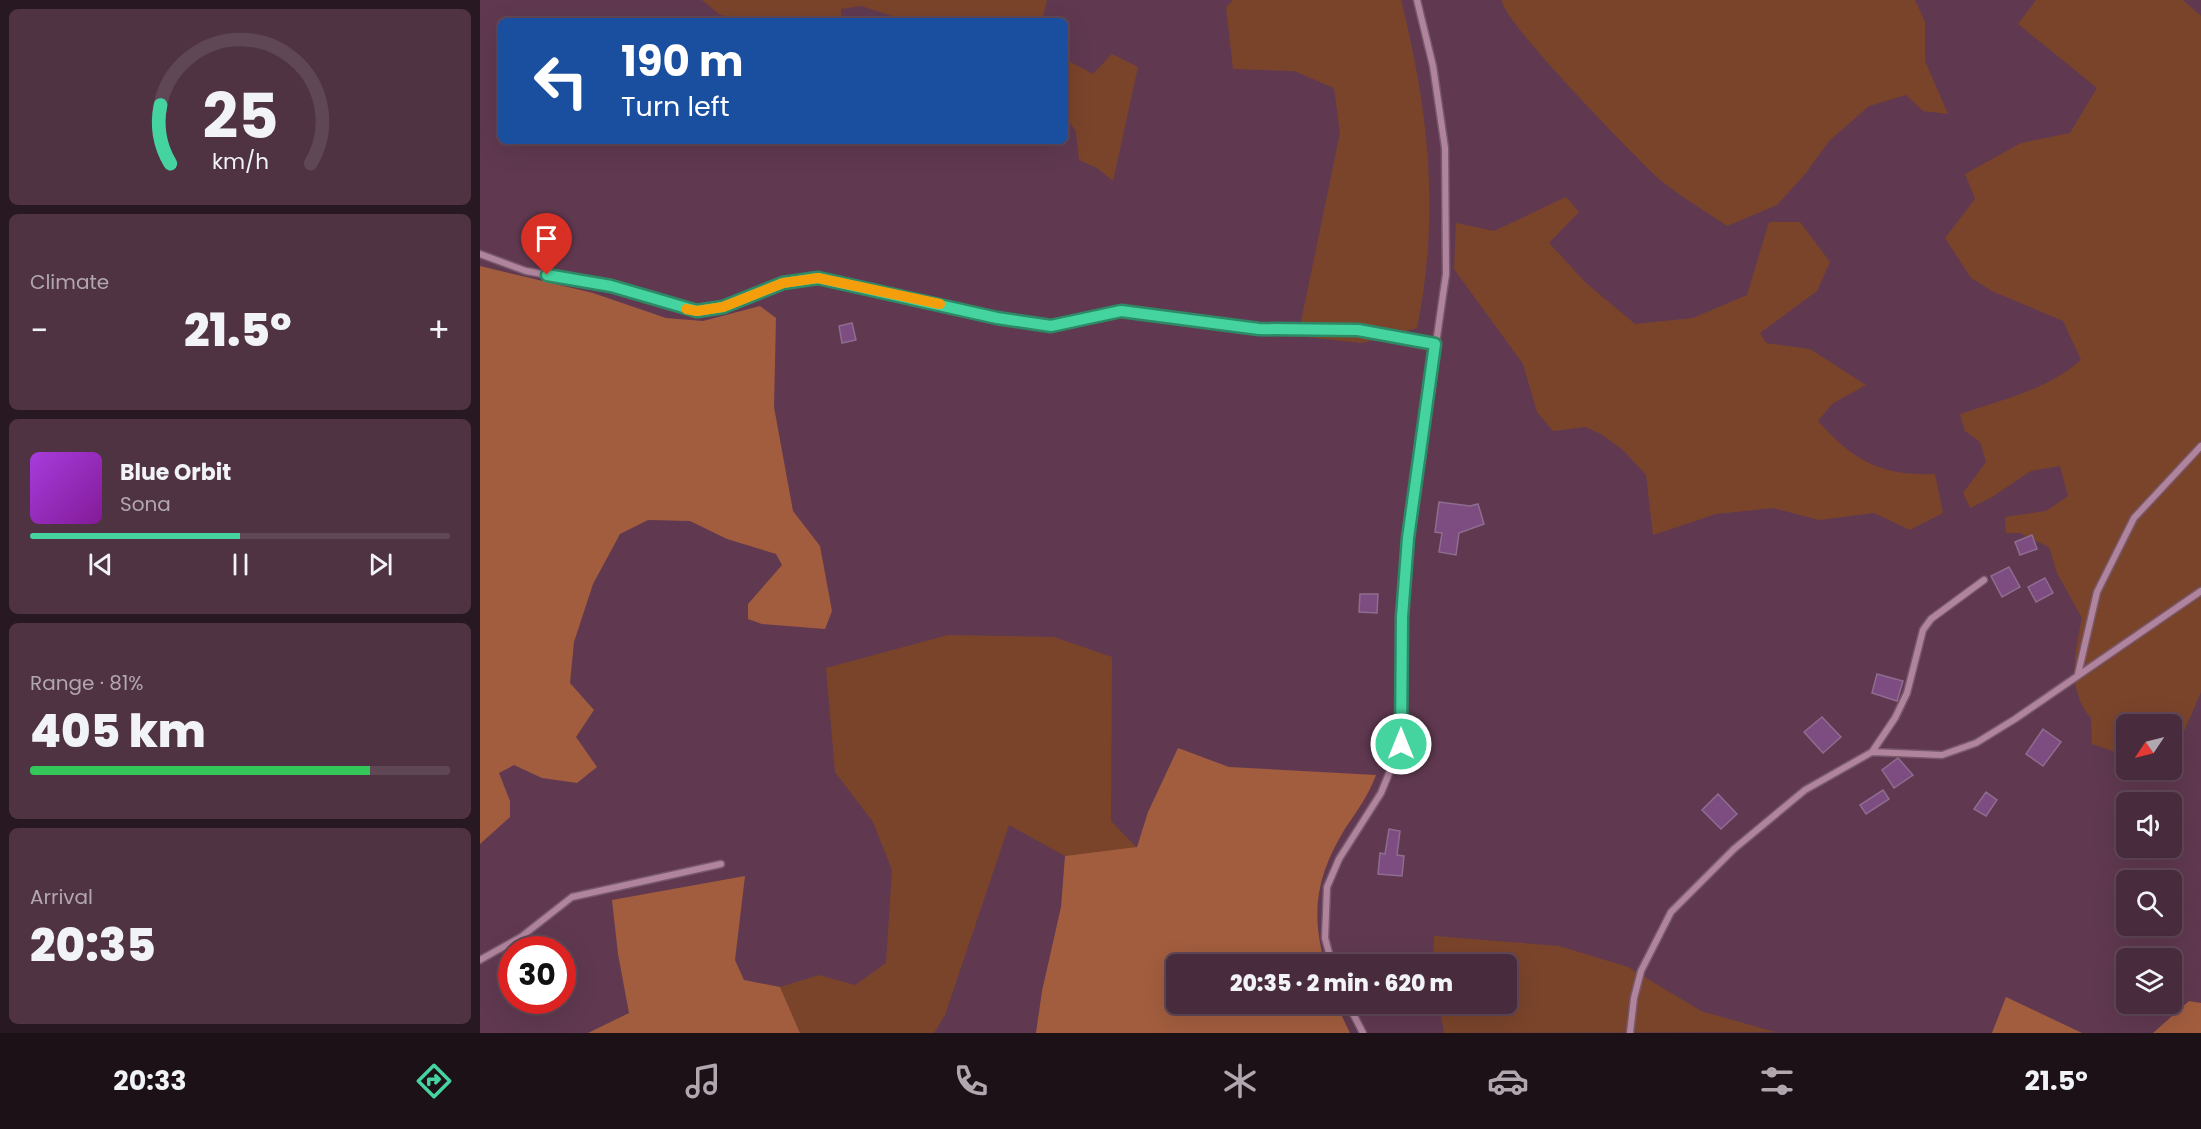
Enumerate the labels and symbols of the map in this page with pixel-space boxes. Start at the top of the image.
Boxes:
pin [521,213,572,275]
position arrow [1369,712,1433,776]
north arrow [2116,714,2182,780]
speed limit sign: 30 [498,936,576,1014]

